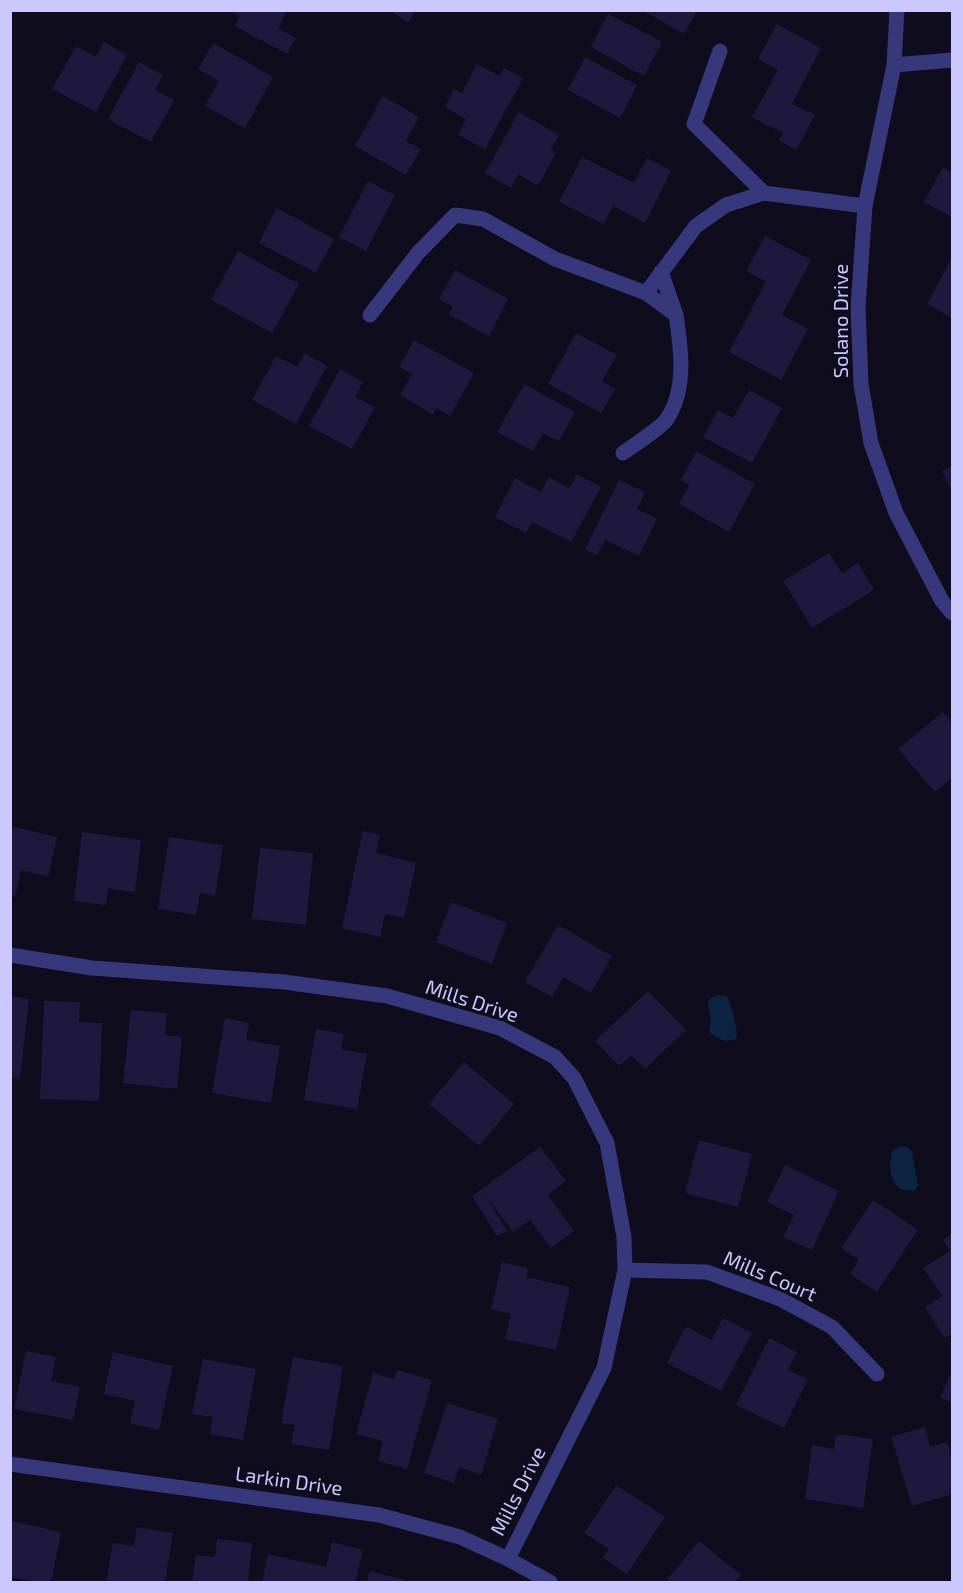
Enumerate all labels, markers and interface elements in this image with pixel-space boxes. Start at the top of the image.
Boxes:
street label: Solano Drive [828,264,852,378]
street label: Mills Drive [423,974,522,1026]
street label: Mills Court [720,1245,821,1306]
street label: Mills Drive [485,1442,550,1539]
street label: Larkin Drive [234,1461,344,1499]

